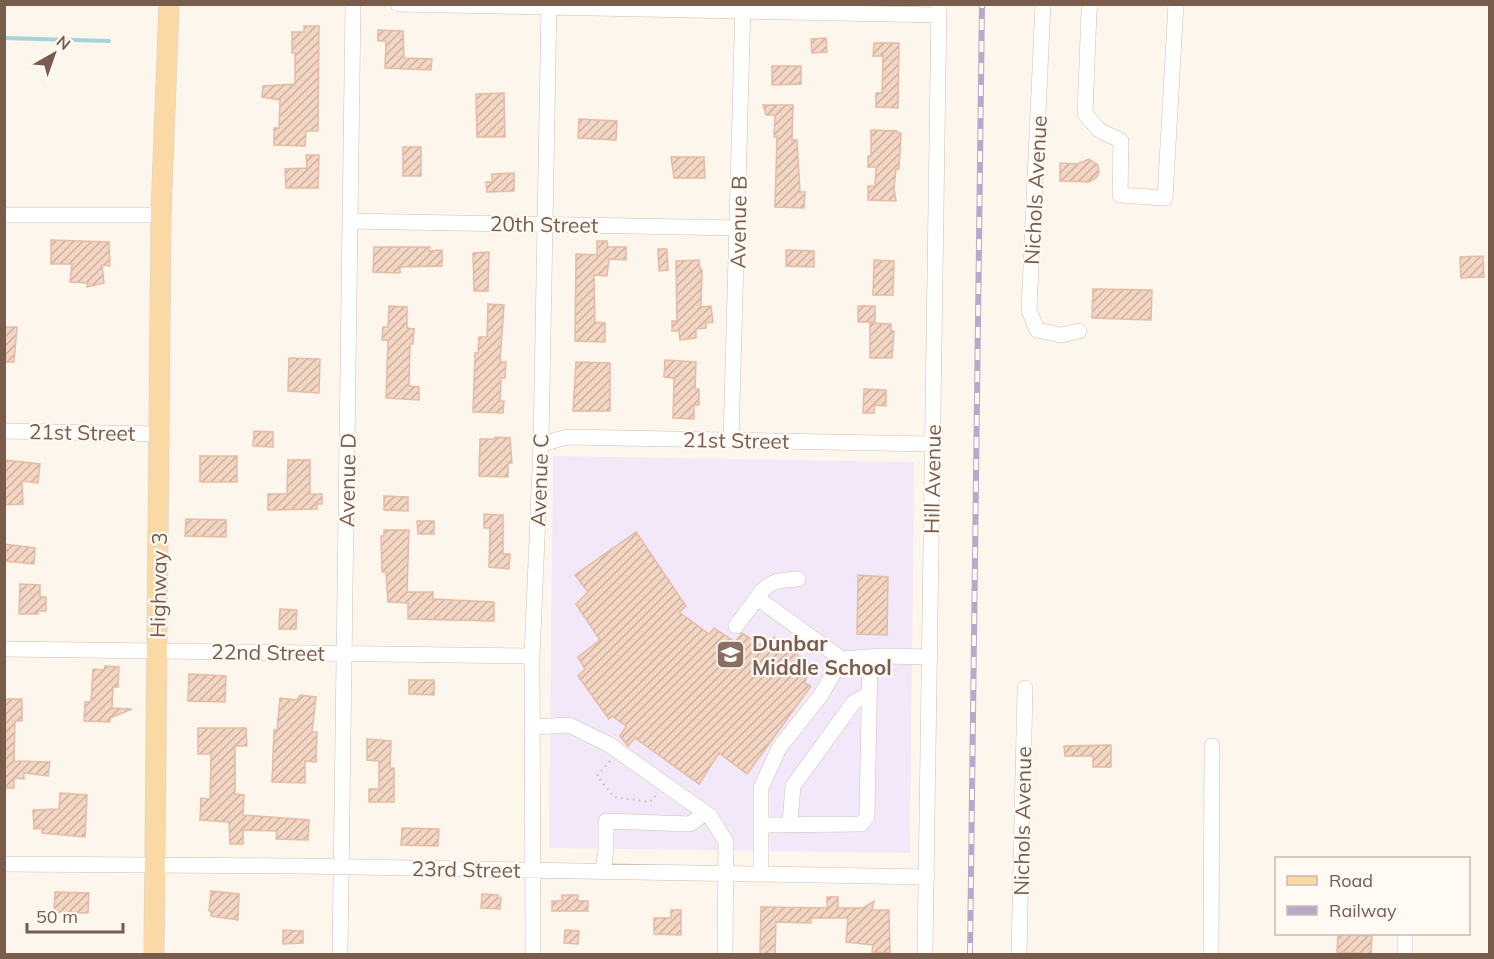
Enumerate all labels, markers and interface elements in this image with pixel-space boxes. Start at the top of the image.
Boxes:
north arrow [24,24,84,84]
text: N [53,31,75,54]
street label: Nichols Avenue [1018,115,1052,265]
street label: Avenue B [724,175,752,269]
street label: 20th Street [490,210,598,238]
street label: 21st Street [29,418,135,446]
street label: Hill Avenue [918,424,946,534]
street label: 21st Street [683,426,789,454]
street label: Avenue D [333,433,361,527]
street label: Avenue C [524,433,554,527]
street label: Highway 3 [144,532,172,638]
place label: Dunbar Middle School [752,630,892,680]
street label: 22nd Street [211,638,325,666]
school or university icon: Dunbar Middle School [715,639,747,671]
street label: Nichols Avenue [1008,746,1036,896]
street label: 23rd Street [411,855,521,883]
legend [1275,857,1470,935]
text: Road [1329,869,1373,892]
scale bar [27,896,123,934]
text: Railway [1329,899,1397,922]
text: 50 m [36,905,78,928]

